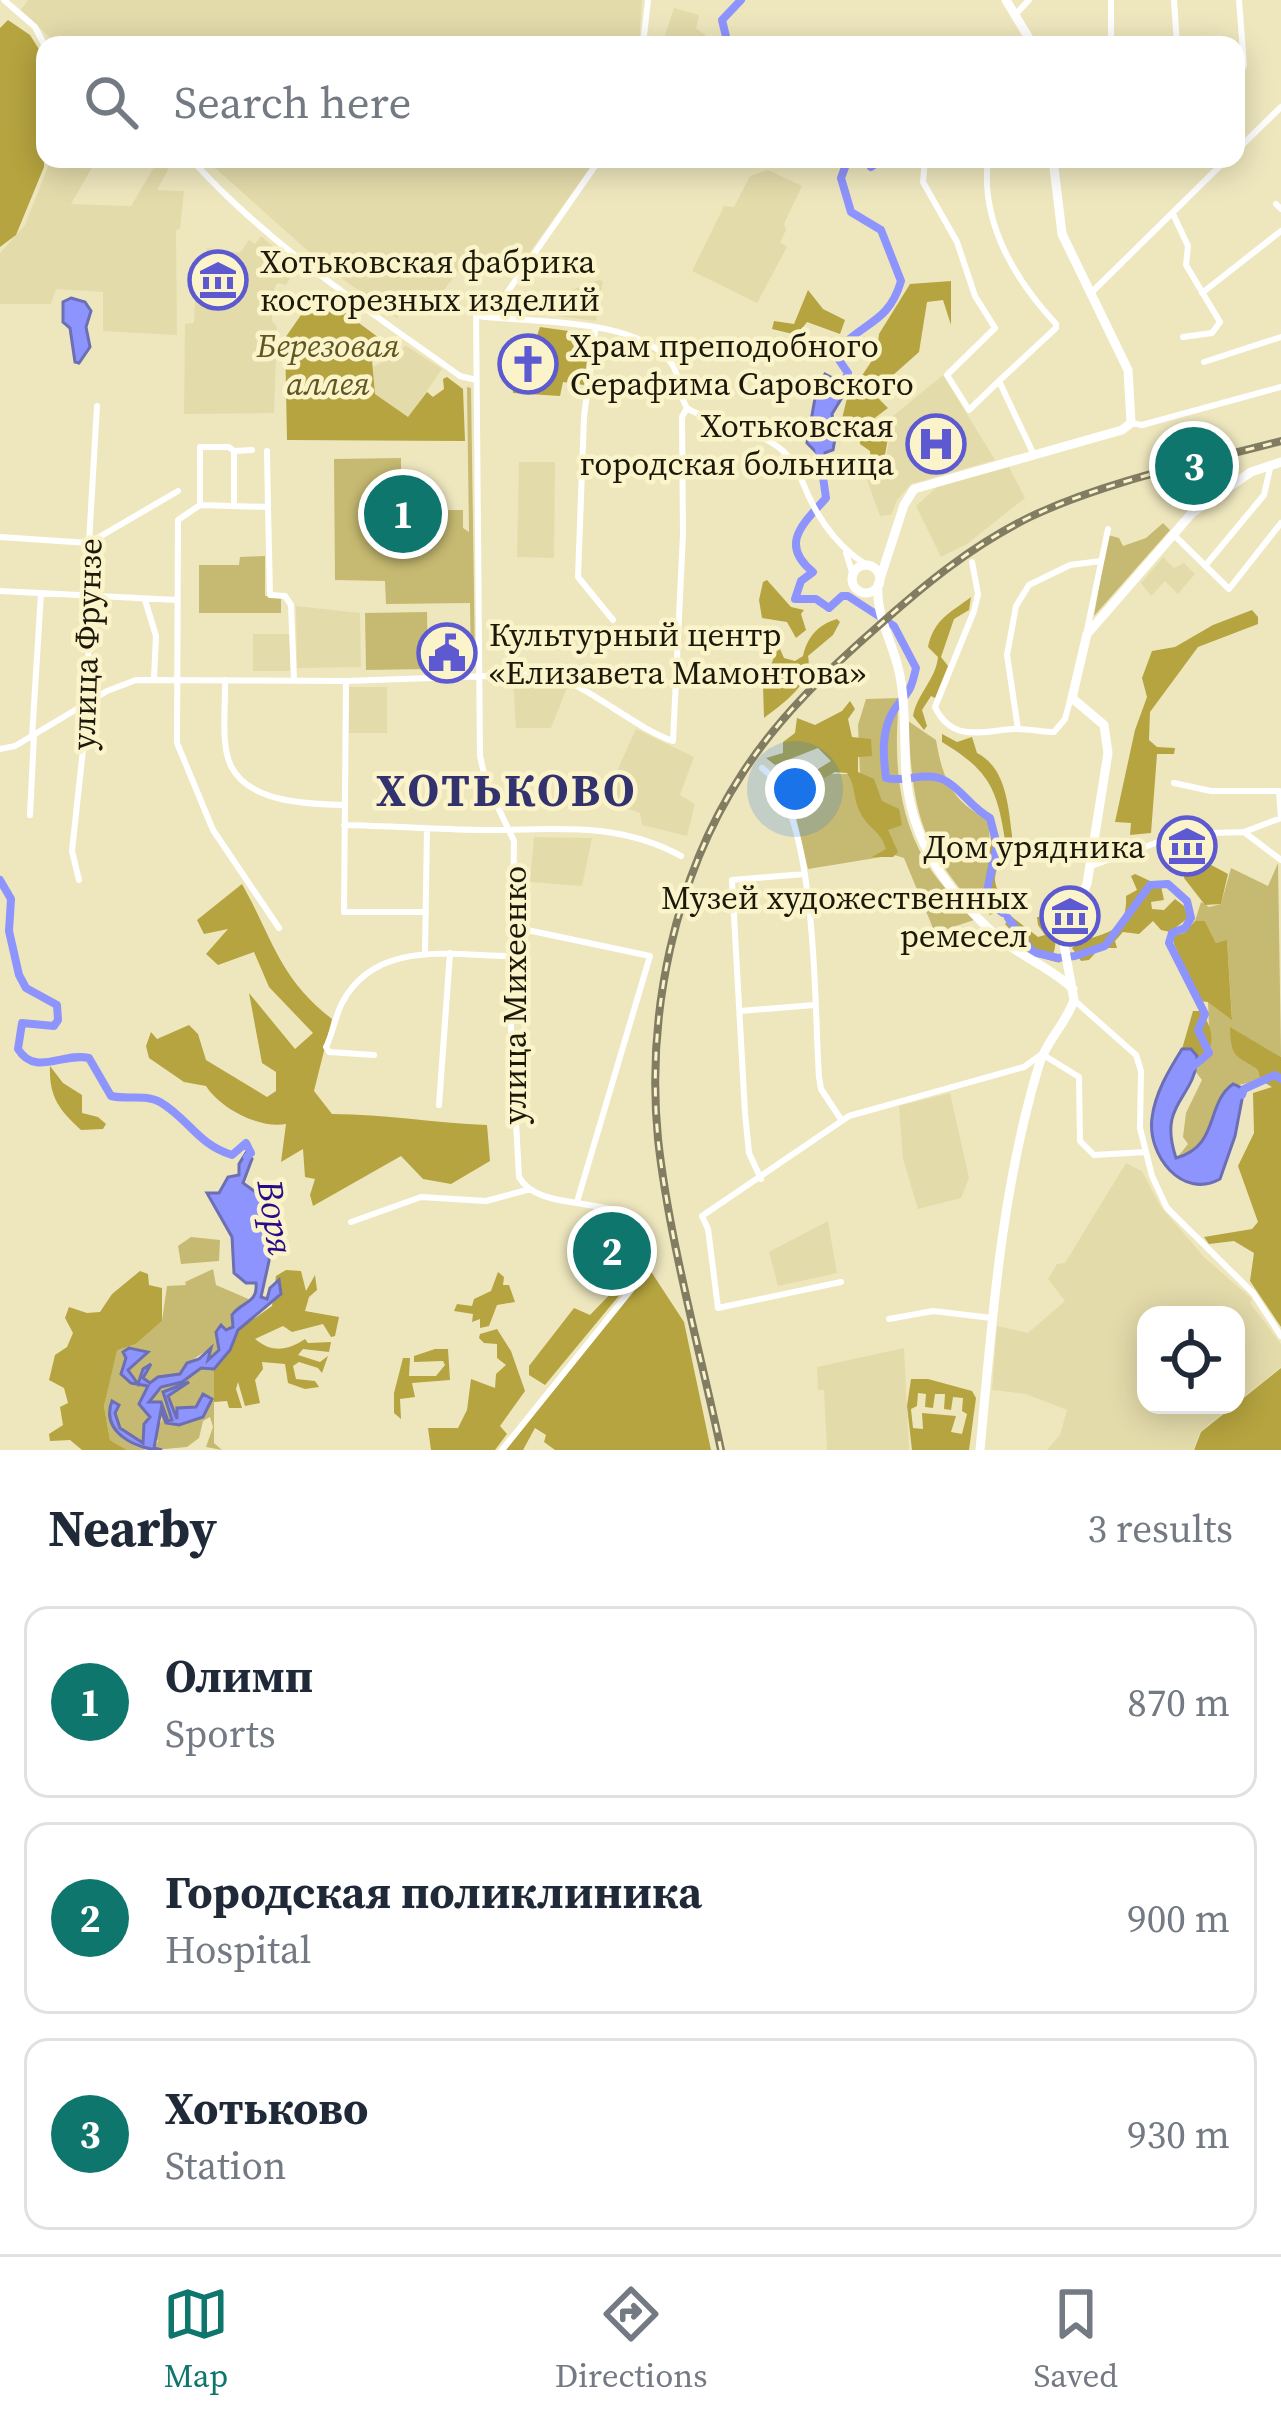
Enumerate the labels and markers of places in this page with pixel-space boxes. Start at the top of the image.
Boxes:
place label: Хотьковская фабрика косторезных изделий [260,239,600,322]
museum icon: Хотьковская фабрика косторезных изделий [187,249,249,311]
place label: Храм преподобного Серафима Саровского [570,323,914,406]
church icon: Храм преподобного Серафима Саровского [497,333,559,395]
place label: Хотьковская городская больница [580,403,894,486]
hospital icon: Хотьковская городская больница [905,413,967,475]
pin: 3 [1155,421,1233,511]
pin: 1 [364,469,442,559]
place label: Культурный центр «Елизавета Мамонтова» [489,612,866,695]
public building icon: Культурный центр «Елизавета Мамонтова» [416,622,478,684]
museum icon: Дом урядника [1156,815,1218,877]
place label: Дом урядника [923,824,1145,869]
place label: Музей художественных ремесел [661,875,1029,958]
museum icon: Музей художественных ремесел [1039,885,1101,947]
pin: 2 [573,1206,651,1296]

